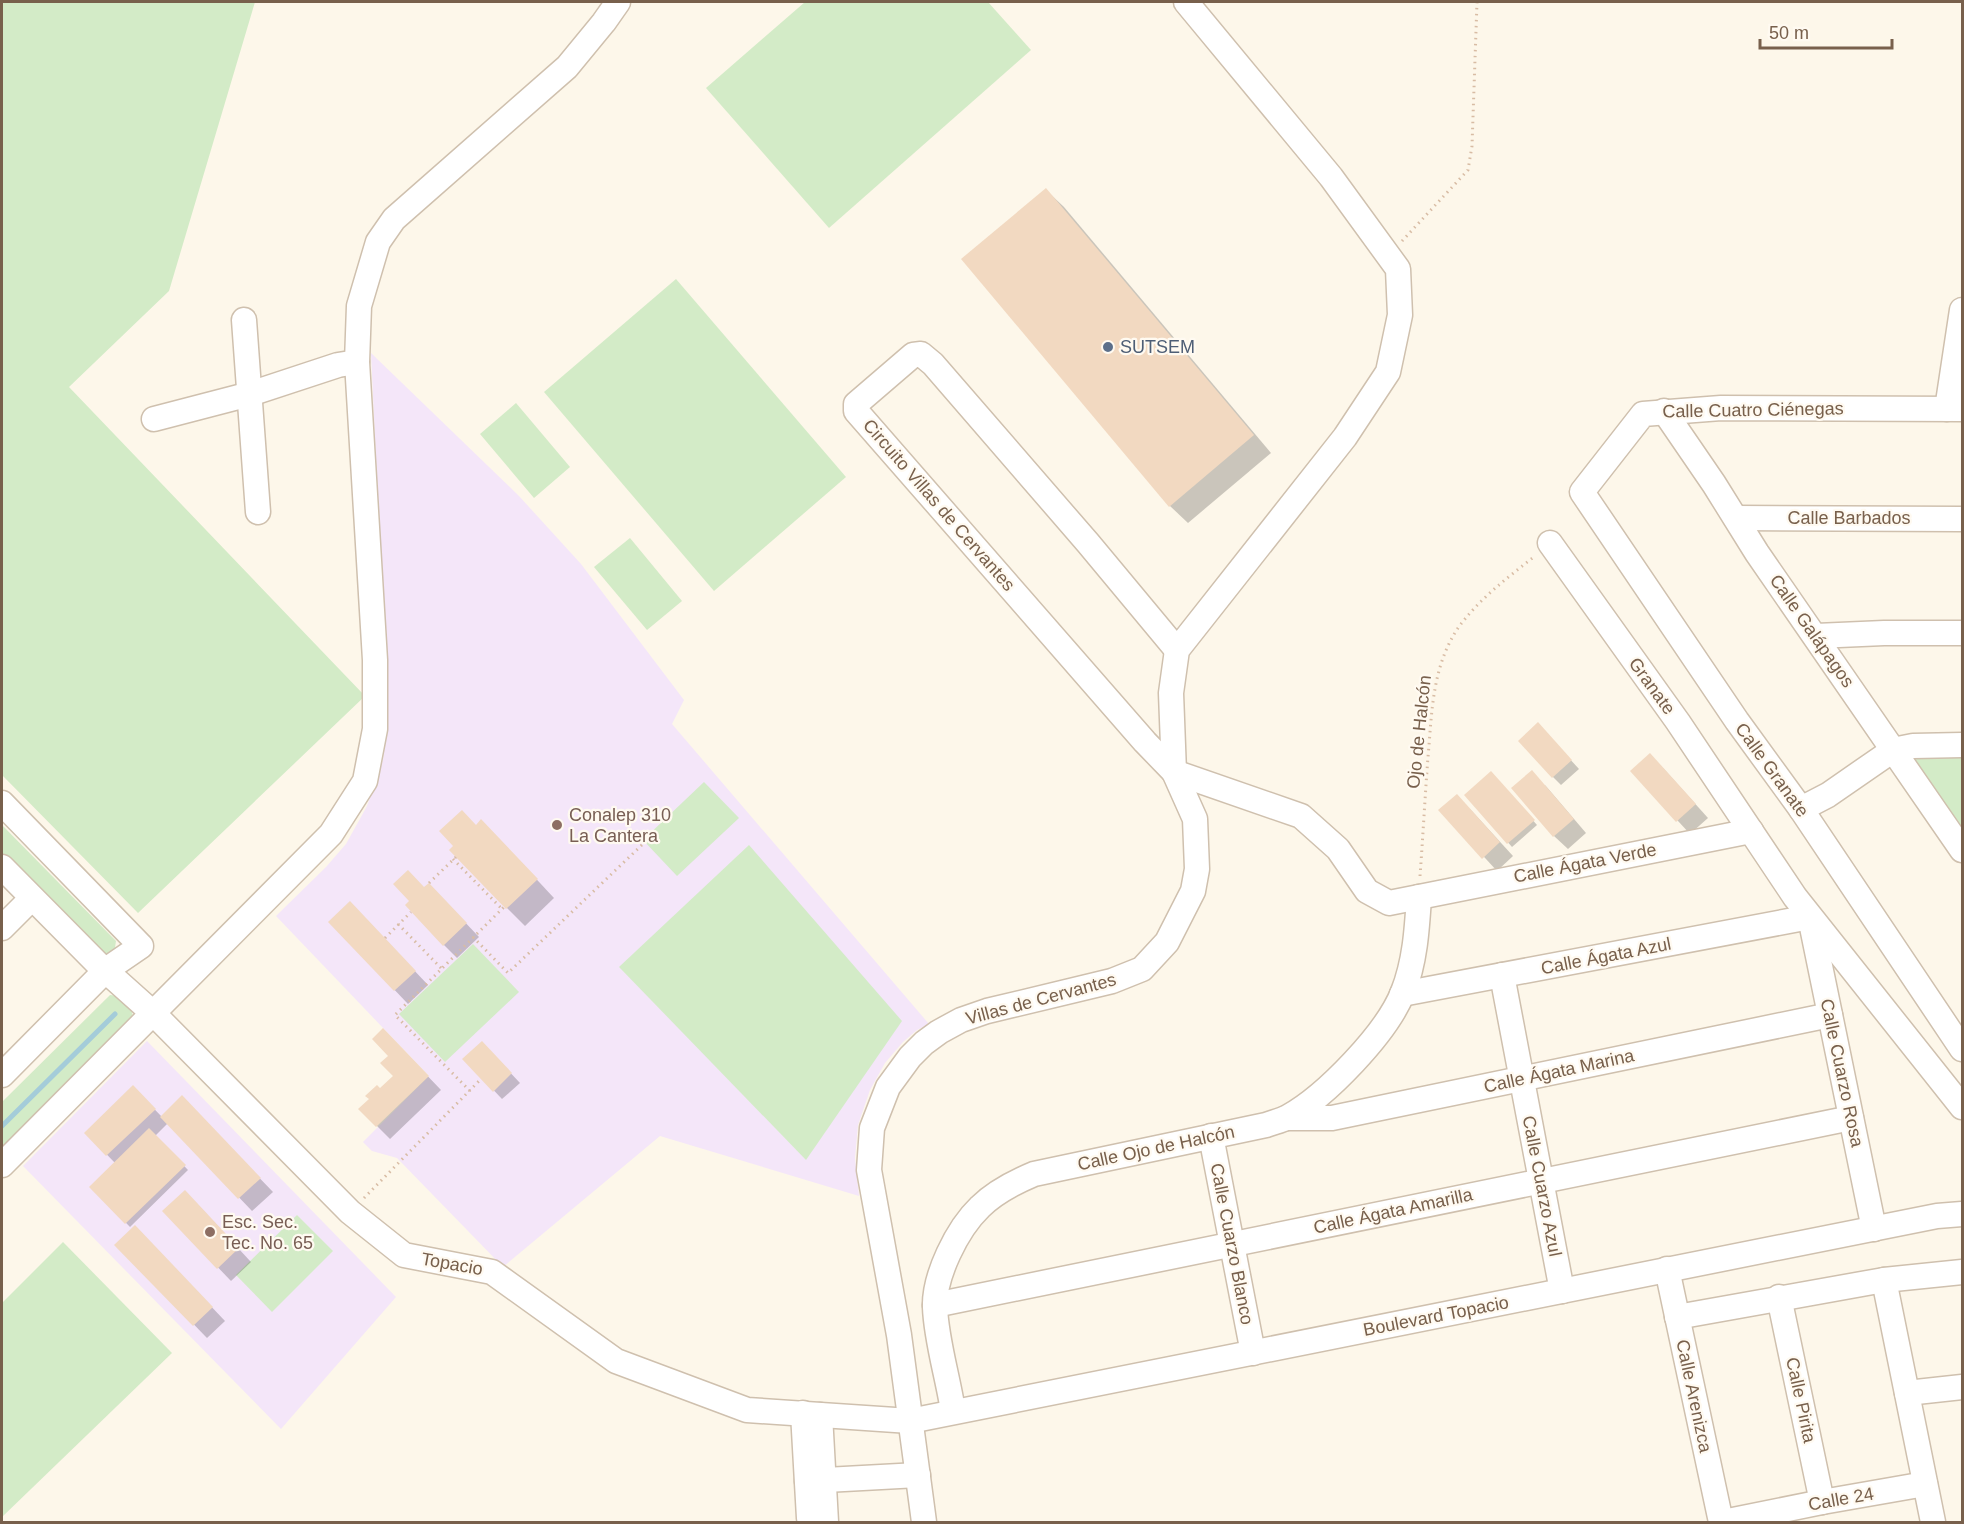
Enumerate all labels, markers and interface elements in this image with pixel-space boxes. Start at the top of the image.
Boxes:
scale bar [1760,12,1892,50]
text: 50 m [1769,23,1809,43]
place label: SUTSEM [1120,337,1195,357]
marker: SUTSEM [1101,340,1115,354]
street label: Calle Cuatro Ciénegas [1662,398,1844,422]
street label: Circuito Villas de Cervantes [859,415,1019,595]
street label: Calle Barbados [1787,508,1911,528]
street label: Calle Galápagos [1766,571,1858,691]
street label: Granate [1625,654,1679,718]
street label: Ojo de Halcón [1403,674,1435,790]
street label: Calle Granate [1731,719,1813,821]
place label: Conalep 310 La Cantera [569,805,671,846]
marker: Conalep 310 La Cantera [550,818,564,832]
street label: Calle Ágata Verde [1512,839,1658,887]
street label: Calle Ágata Azul [1539,934,1673,978]
street label: Villas de Cervantes [964,969,1118,1029]
street label: Calle Cuarzo Rosa [1817,997,1868,1150]
street label: Calle Ágata Marina [1482,1045,1637,1097]
street label: Calle Cuarzo Azul [1519,1114,1565,1258]
street label: Calle Ojo de Halcón [1076,1122,1236,1174]
street label: Calle Cuarzo Blanco [1207,1162,1257,1326]
street label: Calle Ágata Amarilla [1312,1184,1475,1238]
place label: Esc. Sec. Tec. No. 65 [222,1212,313,1253]
marker: Esc. Sec. Tec. No. 65 [203,1225,217,1239]
street label: Topacio [420,1249,484,1279]
street label: Boulevard Topacio [1362,1292,1510,1340]
street label: Calle Arenizca [1672,1338,1716,1455]
street label: Calle Pirita [1782,1355,1820,1446]
street label: Calle 24 [1807,1483,1875,1515]

